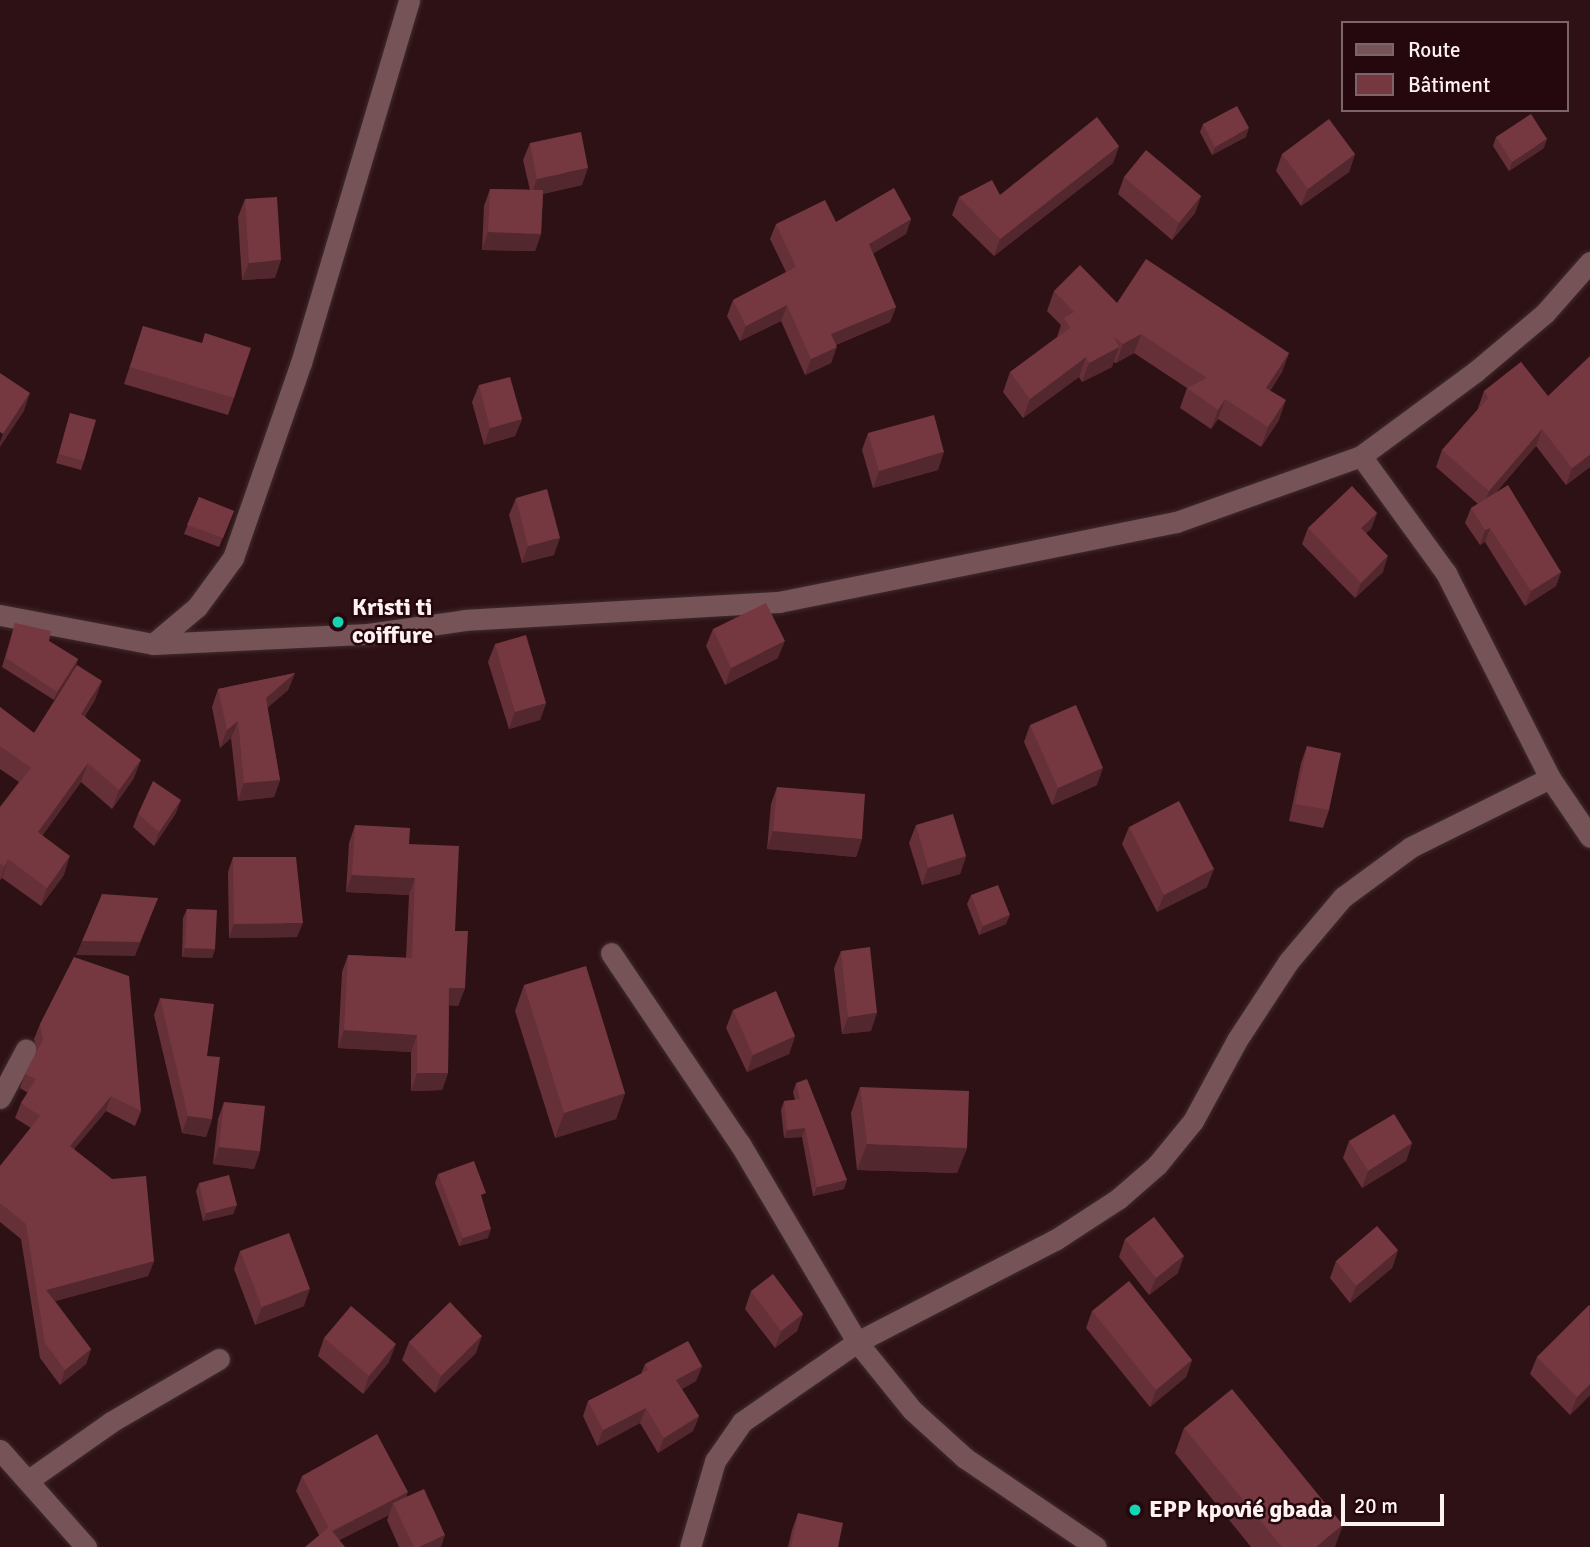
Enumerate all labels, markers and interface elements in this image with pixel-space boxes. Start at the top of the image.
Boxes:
legend [1342,21,1569,112]
text: Route [1408,37,1460,63]
text: Bâtiment [1408,72,1490,98]
place label: Kristi ti coiffure [352,594,433,650]
marker: Kristi ti coiffure [330,614,346,630]
scale bar [1345,1480,1448,1524]
text: 20 m [1354,1493,1398,1519]
place label: EPP kpovié gbada [1149,1496,1333,1524]
marker: EPP kpovié gbada [1127,1502,1143,1518]

